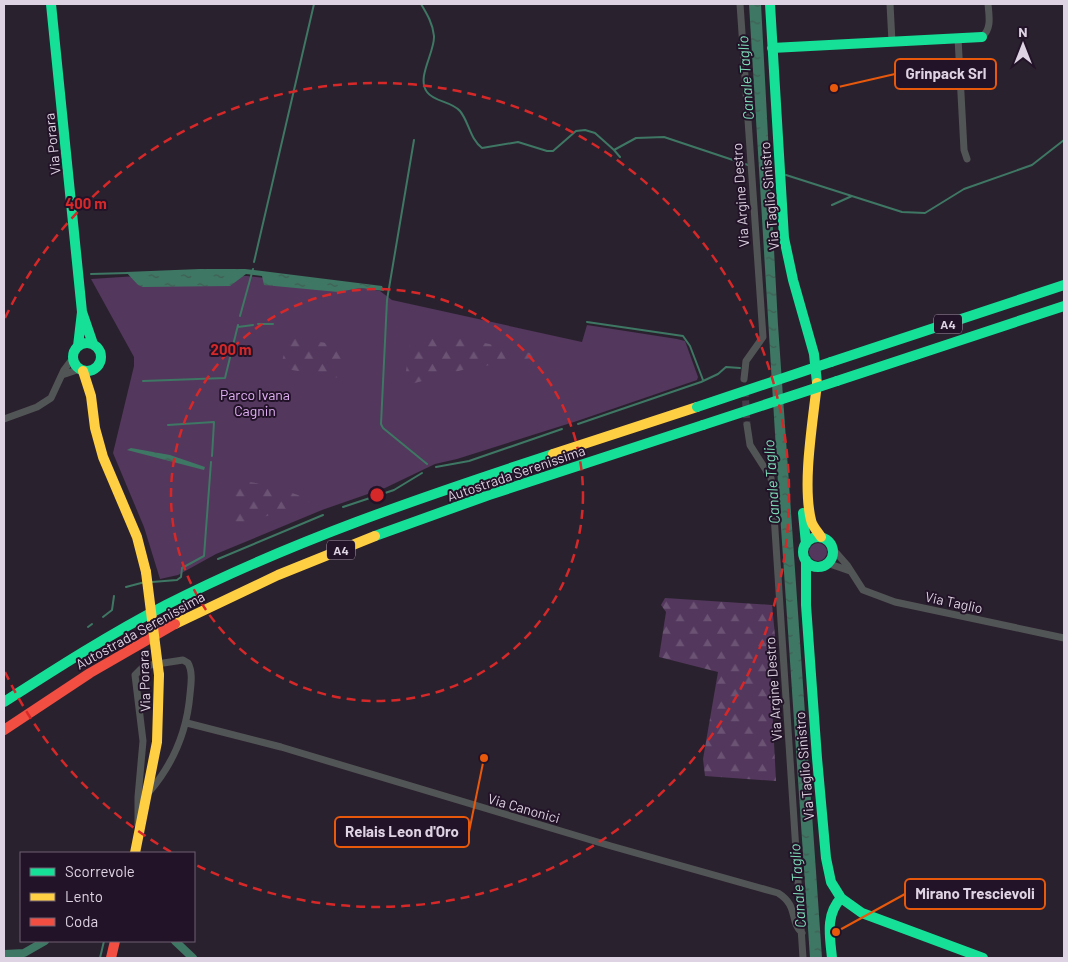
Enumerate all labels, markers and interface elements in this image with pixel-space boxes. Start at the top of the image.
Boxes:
north arrow [998,20,1048,70]
text: N [1018,23,1028,40]
water label: Canale Taglio [733,35,757,121]
callout: Grinpack Srl [895,59,996,89]
text: Grinpack Srl [906,64,986,82]
street label: Via Porara [40,112,64,176]
street label: Via Taglio Sinistro [756,141,782,251]
street label: Via Argine Destro [728,142,752,248]
text: 400 m [65,194,107,212]
road number: A4 [934,314,962,334]
text: 200 m [210,340,252,358]
park label: Parco Ivana Cagnin [220,386,290,419]
water label: Canale Taglio [759,439,783,525]
street label: Autostrada Serenissima [445,441,587,505]
centre of rings [368,486,386,504]
road number: A4 [327,540,355,560]
street label: Autostrada Serenissima [72,587,208,673]
street label: Via Taglio [924,588,984,616]
street label: Via Argine Destro [761,636,785,742]
street label: Via Porara [134,650,154,712]
street label: Via Taglio Sinistro [791,711,817,821]
street label: Via Canonici [486,790,562,826]
callout: Relais Leon d'Oro [335,817,469,847]
text: Relais Leon d'Oro [345,822,459,840]
water label: Canale Taglio [785,843,809,929]
legend [20,852,195,942]
text: Scorrevole [65,862,135,880]
callout: Mirano Trescievoli [905,879,1045,909]
text: Mirano Trescievoli [915,884,1035,902]
text: Lento [65,887,103,905]
text: Coda [65,912,98,930]

